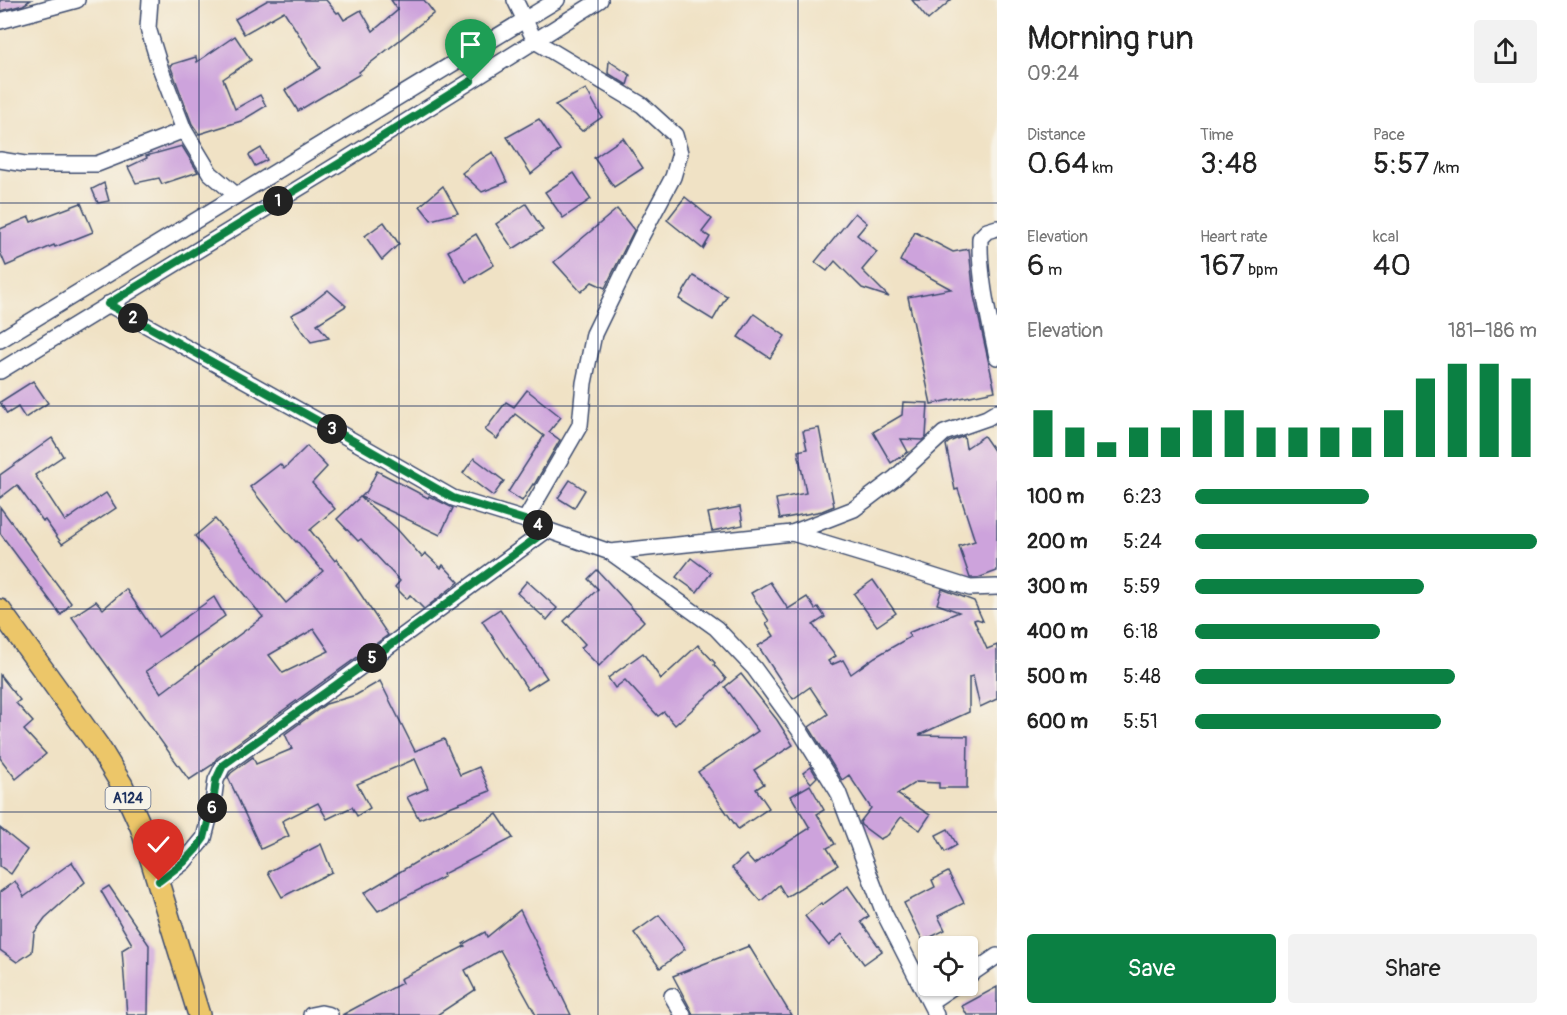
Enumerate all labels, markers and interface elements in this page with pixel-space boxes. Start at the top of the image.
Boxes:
text: Morning run [1027,18,1194,59]
pin [445,19,496,81]
button: share [1474,20,1537,83]
icon: arrive [454,28,487,61]
text: 09:24 [1027,61,1079,86]
text: Distance [1027,125,1086,145]
text: Time [1200,125,1233,145]
text: Pace [1373,125,1405,145]
text: 0.64 [1027,145,1089,182]
text: 3:48 [1200,145,1257,182]
text: 5:57 [1373,145,1429,182]
text: km [1089,158,1113,178]
text: /km [1429,158,1460,178]
pin: 1 [263,186,293,216]
text: 1 [275,191,281,211]
text: Elevation [1027,227,1088,247]
text: Heart rate [1200,227,1267,247]
text: kcal [1373,227,1399,247]
text: 6 [1027,247,1044,284]
text: 167 [1200,247,1245,284]
text: 40 [1373,247,1411,284]
text: m [1044,260,1062,280]
text: bpm [1245,260,1278,280]
pin: 2 [118,303,148,333]
text: 2 [129,308,137,328]
text: Elevation [1027,318,1103,343]
text: 181–186 m [1448,318,1537,343]
pin: 3 [317,414,347,444]
text: 3 [328,419,336,439]
text: 100 m [1027,484,1084,509]
text: 6:23 [1123,484,1162,509]
pin: 4 [523,510,553,540]
text: 4 [533,515,543,535]
text: 200 m [1027,529,1088,554]
text: 5:24 [1123,529,1162,554]
text: 300 m [1027,574,1088,599]
text: 5:59 [1123,574,1160,599]
text: 400 m [1027,619,1088,644]
text: 6:18 [1123,619,1158,644]
pin: 5 [357,643,387,673]
text: 5 [368,648,376,668]
text: 500 m [1027,664,1087,689]
text: 5:48 [1123,664,1161,689]
text: 600 m [1027,709,1088,734]
text: 5:51 [1123,709,1158,734]
road number: A124 [106,787,150,809]
pin: 6 [197,793,227,823]
text: 6 [207,798,217,818]
pin [133,819,184,881]
icon: check [142,828,175,861]
button: Save [1027,934,1276,1003]
button: Share [1288,934,1537,1003]
map controls [918,936,978,996]
button: locate [918,936,978,996]

